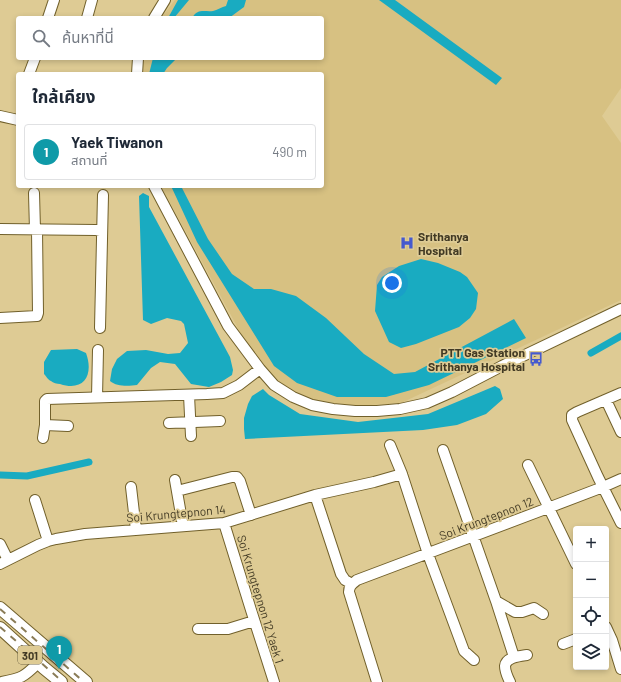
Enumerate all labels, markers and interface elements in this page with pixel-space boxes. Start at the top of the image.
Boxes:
search box [16,16,324,60]
icon: search [30,27,52,49]
text: ค้นหาที่นี่ [62,28,114,46]
text: ใกล้เคียง [32,86,95,106]
text: Yaek Tiwanon [71,133,163,151]
text: 1 [44,144,48,160]
text: 490 m [272,144,307,160]
text: สถานที่ [71,152,107,168]
place label: Srithanya Hospital [418,229,469,257]
hospital icon: Srithanya Hospital [399,235,415,251]
your location [382,273,402,293]
place label: PTT Gas Station Srithanya Hospital [428,345,525,373]
bus stop icon: PTT Gas Station Srithanya Hospital [528,351,544,367]
street label: Soi Krungtepnon 12 [437,494,535,542]
street label: Soi Krungtepnon 14 [126,502,226,524]
map controls [573,526,609,670]
button: + [573,526,609,562]
street label: Soi Krungtepnon 12 Yaek 1 [235,533,287,665]
button: − [573,562,609,598]
button: locate [573,598,609,634]
button: layers [573,634,609,670]
pin: 1 [46,636,72,669]
road number: 301 [18,646,42,664]

